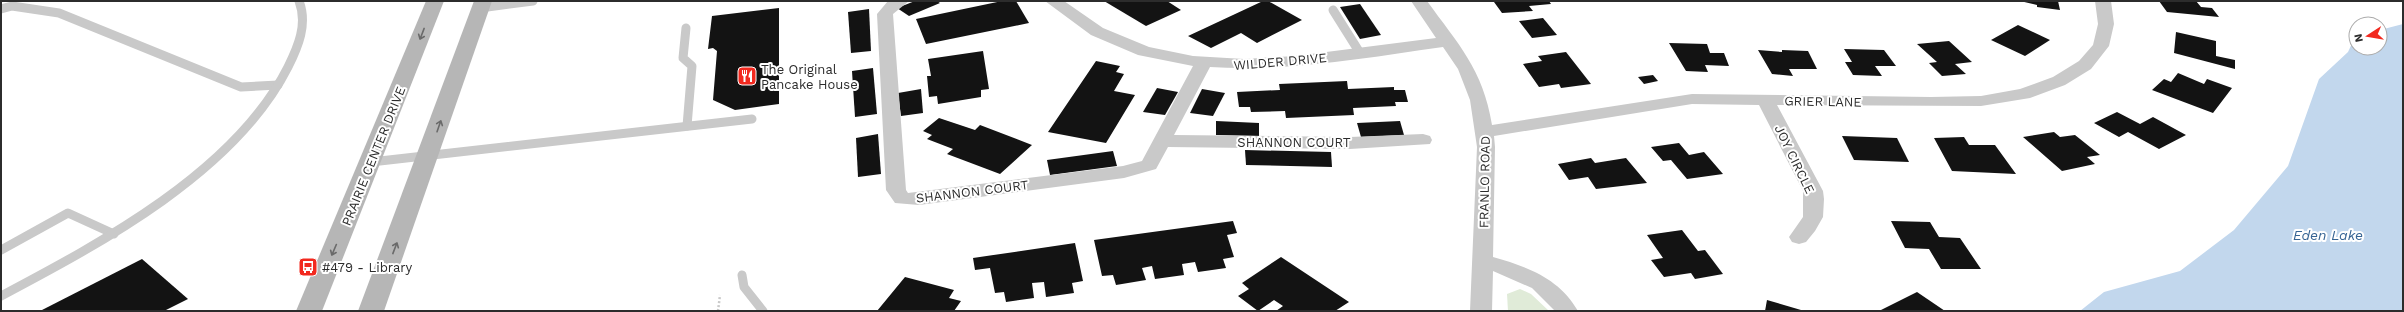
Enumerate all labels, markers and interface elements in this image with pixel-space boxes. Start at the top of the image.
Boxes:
north arrow [2348,16,2388,56]
one-way arrow [417,28,425,40]
text: N [2352,33,2366,43]
street label: WILDER DRIVE [1233,50,1327,73]
place label: The Original Pancake House [761,62,858,92]
restaurant icon: The Original Pancake House [736,65,758,87]
street label: PRAIRIE CENTER DRIVE [339,84,408,228]
street label: GRIER LANE [1784,93,1862,110]
one-way arrow [436,120,443,133]
street label: JOY CIRCLE [1771,122,1818,196]
street label: SHANNON COURT [1237,135,1351,150]
street label: FRANLO ROAD [1476,136,1493,228]
street label: SHANNON COURT [915,177,1029,206]
water label: Eden Lake [2293,227,2363,243]
one-way arrow [391,243,399,255]
one-way arrow [330,244,338,256]
bus stop icon: #479 - Library [297,256,319,278]
place label: #479 - Library [322,260,413,275]

